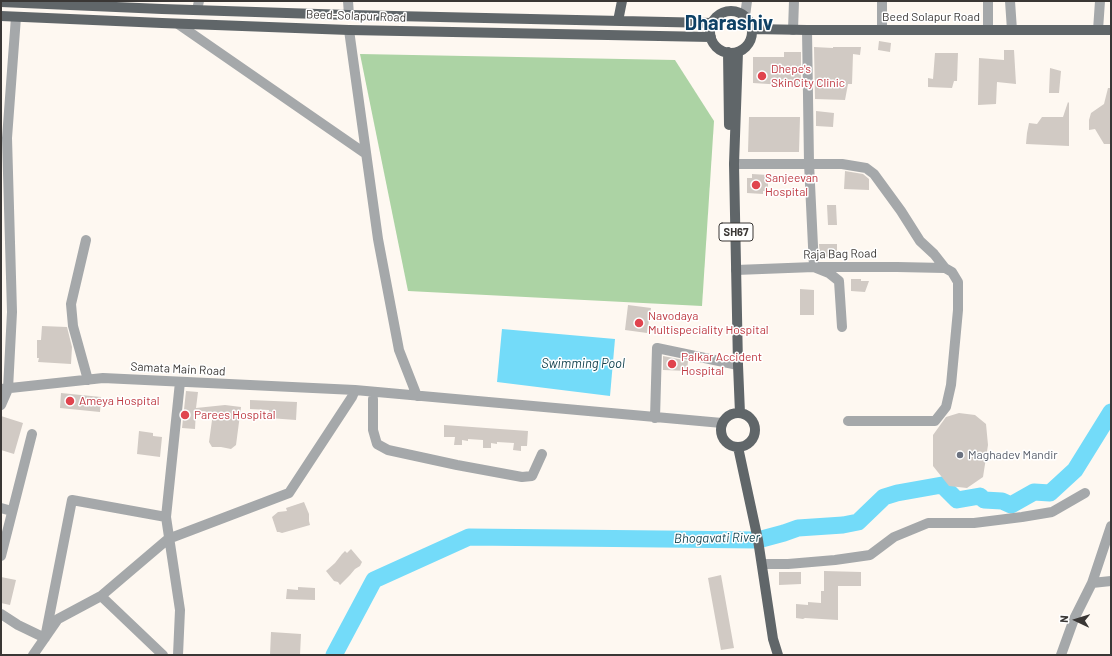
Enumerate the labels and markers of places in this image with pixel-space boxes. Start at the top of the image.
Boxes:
place label: Dhepe's SkinCity Clinic [771,62,845,90]
marker: Dhepe's SkinCity Clinic [756,70,768,82]
place label: Sanjeevan Hospital [765,171,818,199]
marker: Sanjeevan Hospital [750,179,762,191]
place label: Navodaya Multispeciality Hospital [648,309,769,337]
marker: Navodaya Multispeciality Hospital [633,317,645,329]
place label: Palkar Accident Hospital [681,350,762,378]
marker: Palkar Accident Hospital [666,358,678,370]
place label: Ameya Hospital [79,394,159,408]
marker: Ameya Hospital [64,395,76,407]
place label: Parees Hospital [194,408,275,422]
marker: Parees Hospital [179,409,191,421]
place label: Maghadev Mandir [968,448,1058,462]
marker: Maghadev Mandir [955,450,965,460]

